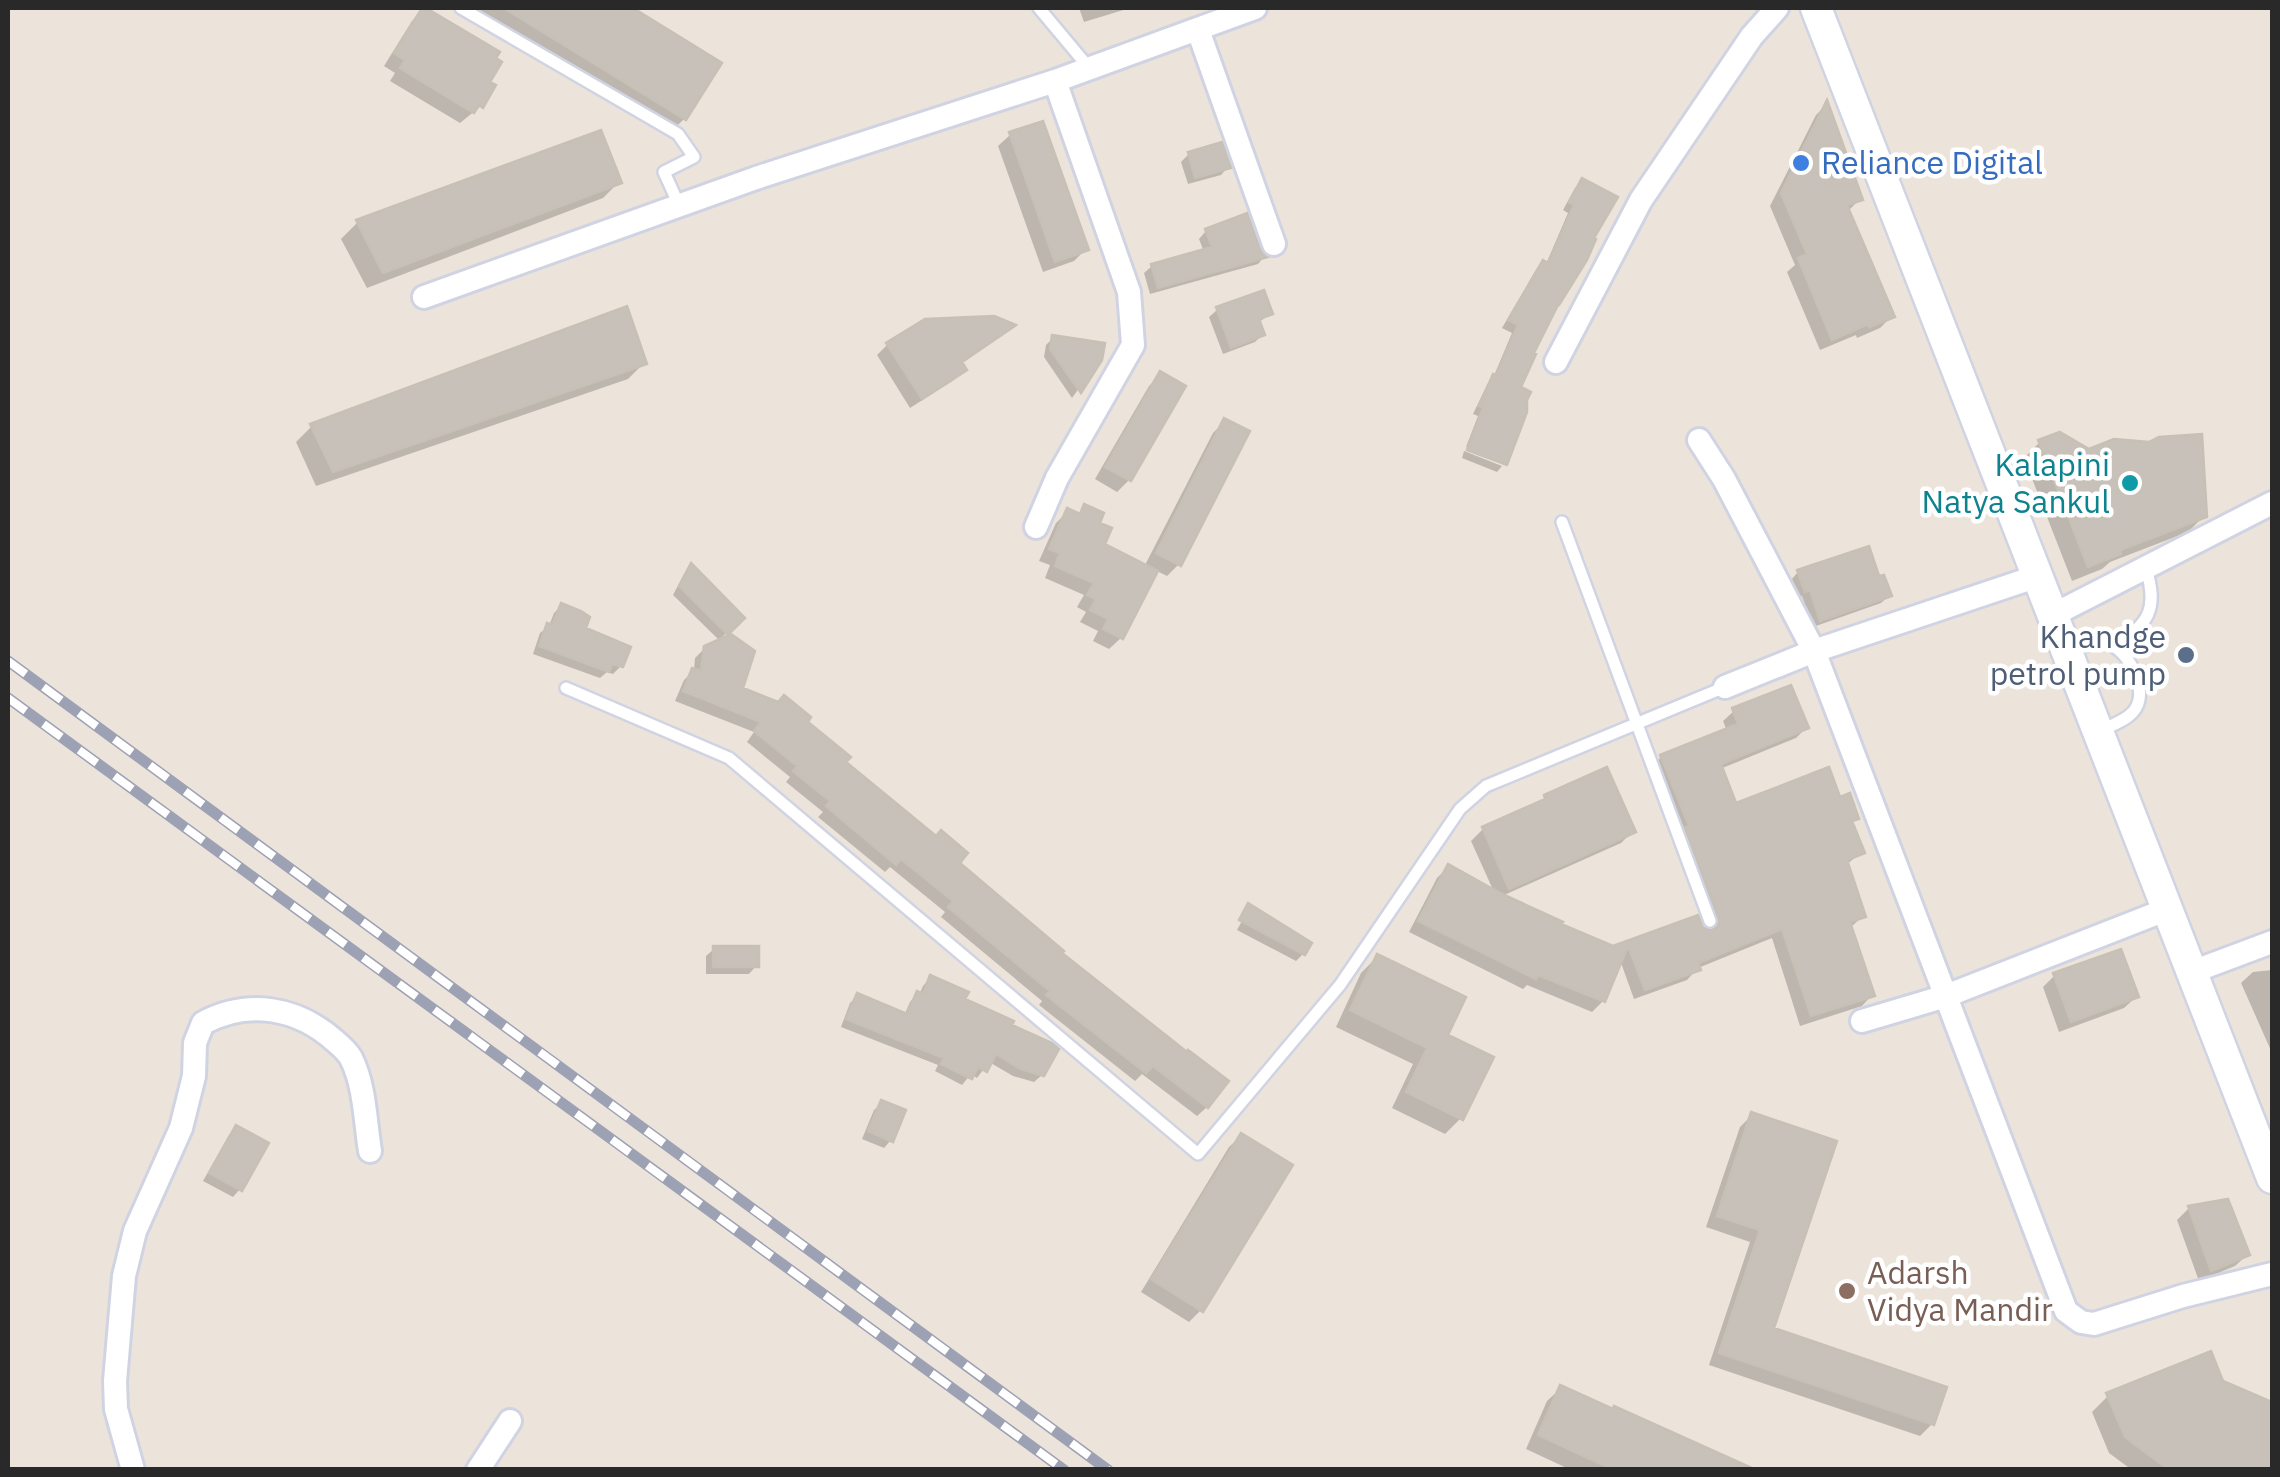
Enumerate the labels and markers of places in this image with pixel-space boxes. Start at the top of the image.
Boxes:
place label: Reliance Digital [1821,141,2043,183]
marker: Reliance Digital [1790,152,1812,174]
place label: Kalapini Natya Sankul [1922,443,2110,522]
marker: Kalapini Natya Sankul [2119,472,2141,494]
place label: Khandge petrol pump [1990,615,2166,694]
marker: Khandge petrol pump [2175,644,2197,666]
place label: Adarsh Vidya Mandir [1867,1251,2053,1330]
marker: Adarsh Vidya Mandir [1836,1280,1858,1302]

